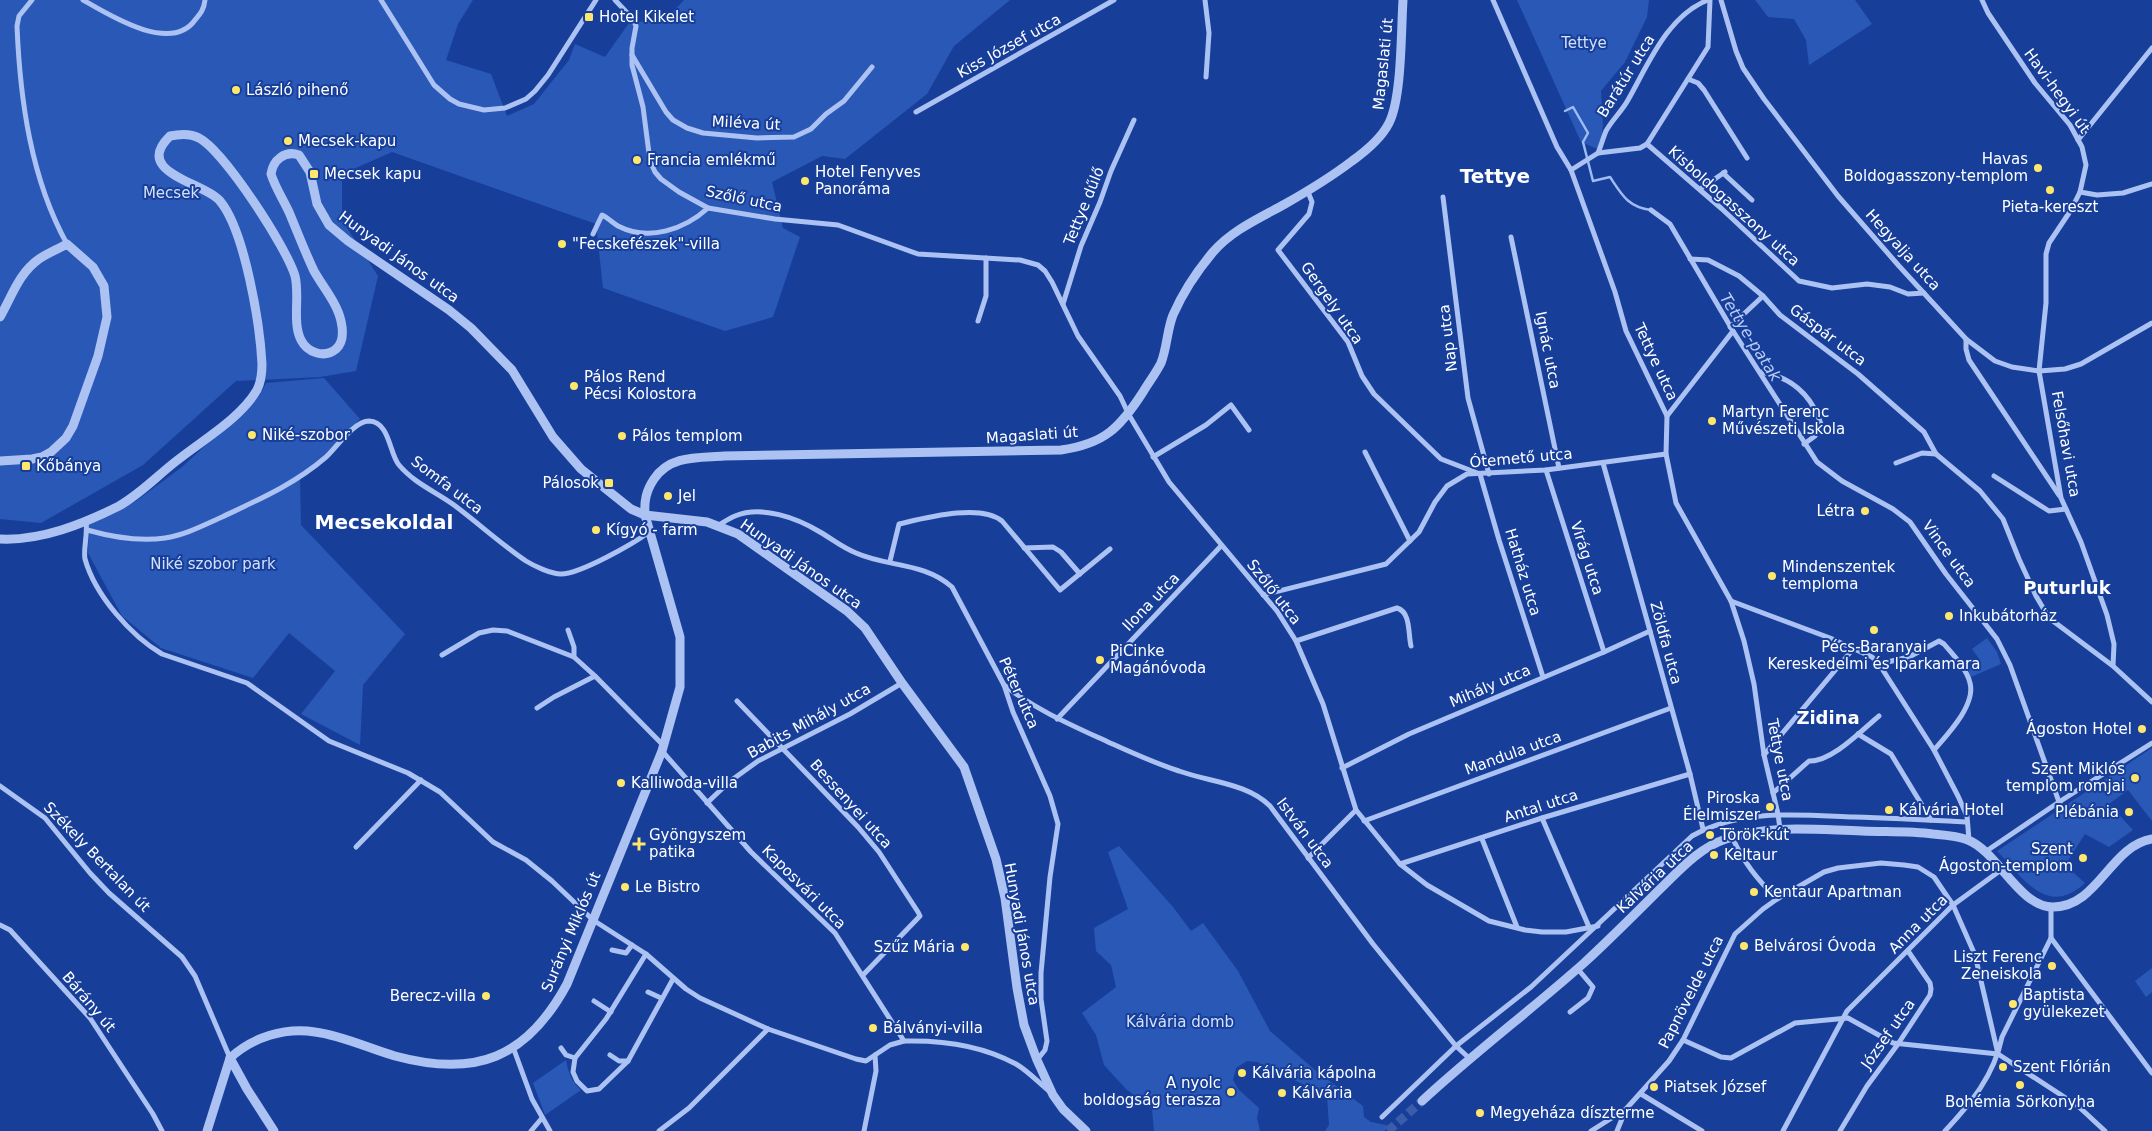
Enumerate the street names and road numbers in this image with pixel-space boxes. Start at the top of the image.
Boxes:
street label: Kiss József utca [954,10,1064,82]
street label: Magaslati út [1369,17,1397,111]
street label: Barátúr utca [1593,31,1659,121]
street label: Havi-hegyi út [2020,45,2094,137]
street label: Miléva út [711,112,781,134]
street label: Kisboldogasszony utca [1665,142,1803,270]
street label: Tettye dűlő [1060,164,1108,249]
street label: Szőlő utca [704,182,784,216]
street label: Hegyalja utca [1862,206,1944,294]
street label: Hunyadi János utca [335,207,463,307]
street label: Gergely utca [1297,258,1367,348]
street label: Gáspár utca [1786,300,1870,370]
street label: Nap utca [1435,303,1461,373]
street label: Ignác utca [1532,310,1564,390]
street label: Tettye utca [1630,320,1682,404]
street label: Felsőhavi utca [2048,389,2084,499]
street label: Magaslati út [985,423,1079,447]
street label: Ótemető utca [1469,444,1573,471]
street label: Somfa utca [407,452,487,518]
street label: Hunyadi János utca [737,515,865,613]
street label: Vince utca [1919,517,1979,591]
street label: Virág utca [1567,519,1607,597]
street label: Hatház utca [1501,526,1545,618]
street label: Szőlő utca [1243,556,1305,628]
street label: Ilona utca [1119,569,1183,635]
street label: Zöldfa utca [1646,600,1686,686]
street label: Péter utca [995,654,1043,732]
street label: Mihály utca [1447,661,1533,711]
street label: Babits Mihály utca [744,680,874,762]
street label: Tettye utca [1763,716,1797,803]
street label: Mandula utca [1462,727,1564,779]
street label: Bessenyei utca [806,756,896,852]
street label: Antal utca [1502,786,1580,826]
street label: István utca [1273,794,1337,872]
street label: Székely Bertalan út [40,798,154,916]
street label: Kálvária utca [1613,837,1697,917]
street label: Kaposvári utca [758,841,850,933]
street label: Hunyadi János utca [1001,861,1043,1007]
street label: Surányi Miklós út [538,869,604,995]
street label: Anna utca [1885,891,1951,957]
street label: Papnövelde utca [1655,932,1727,1052]
street label: Bárány út [59,968,120,1036]
street label: József utca [1857,995,1919,1073]

